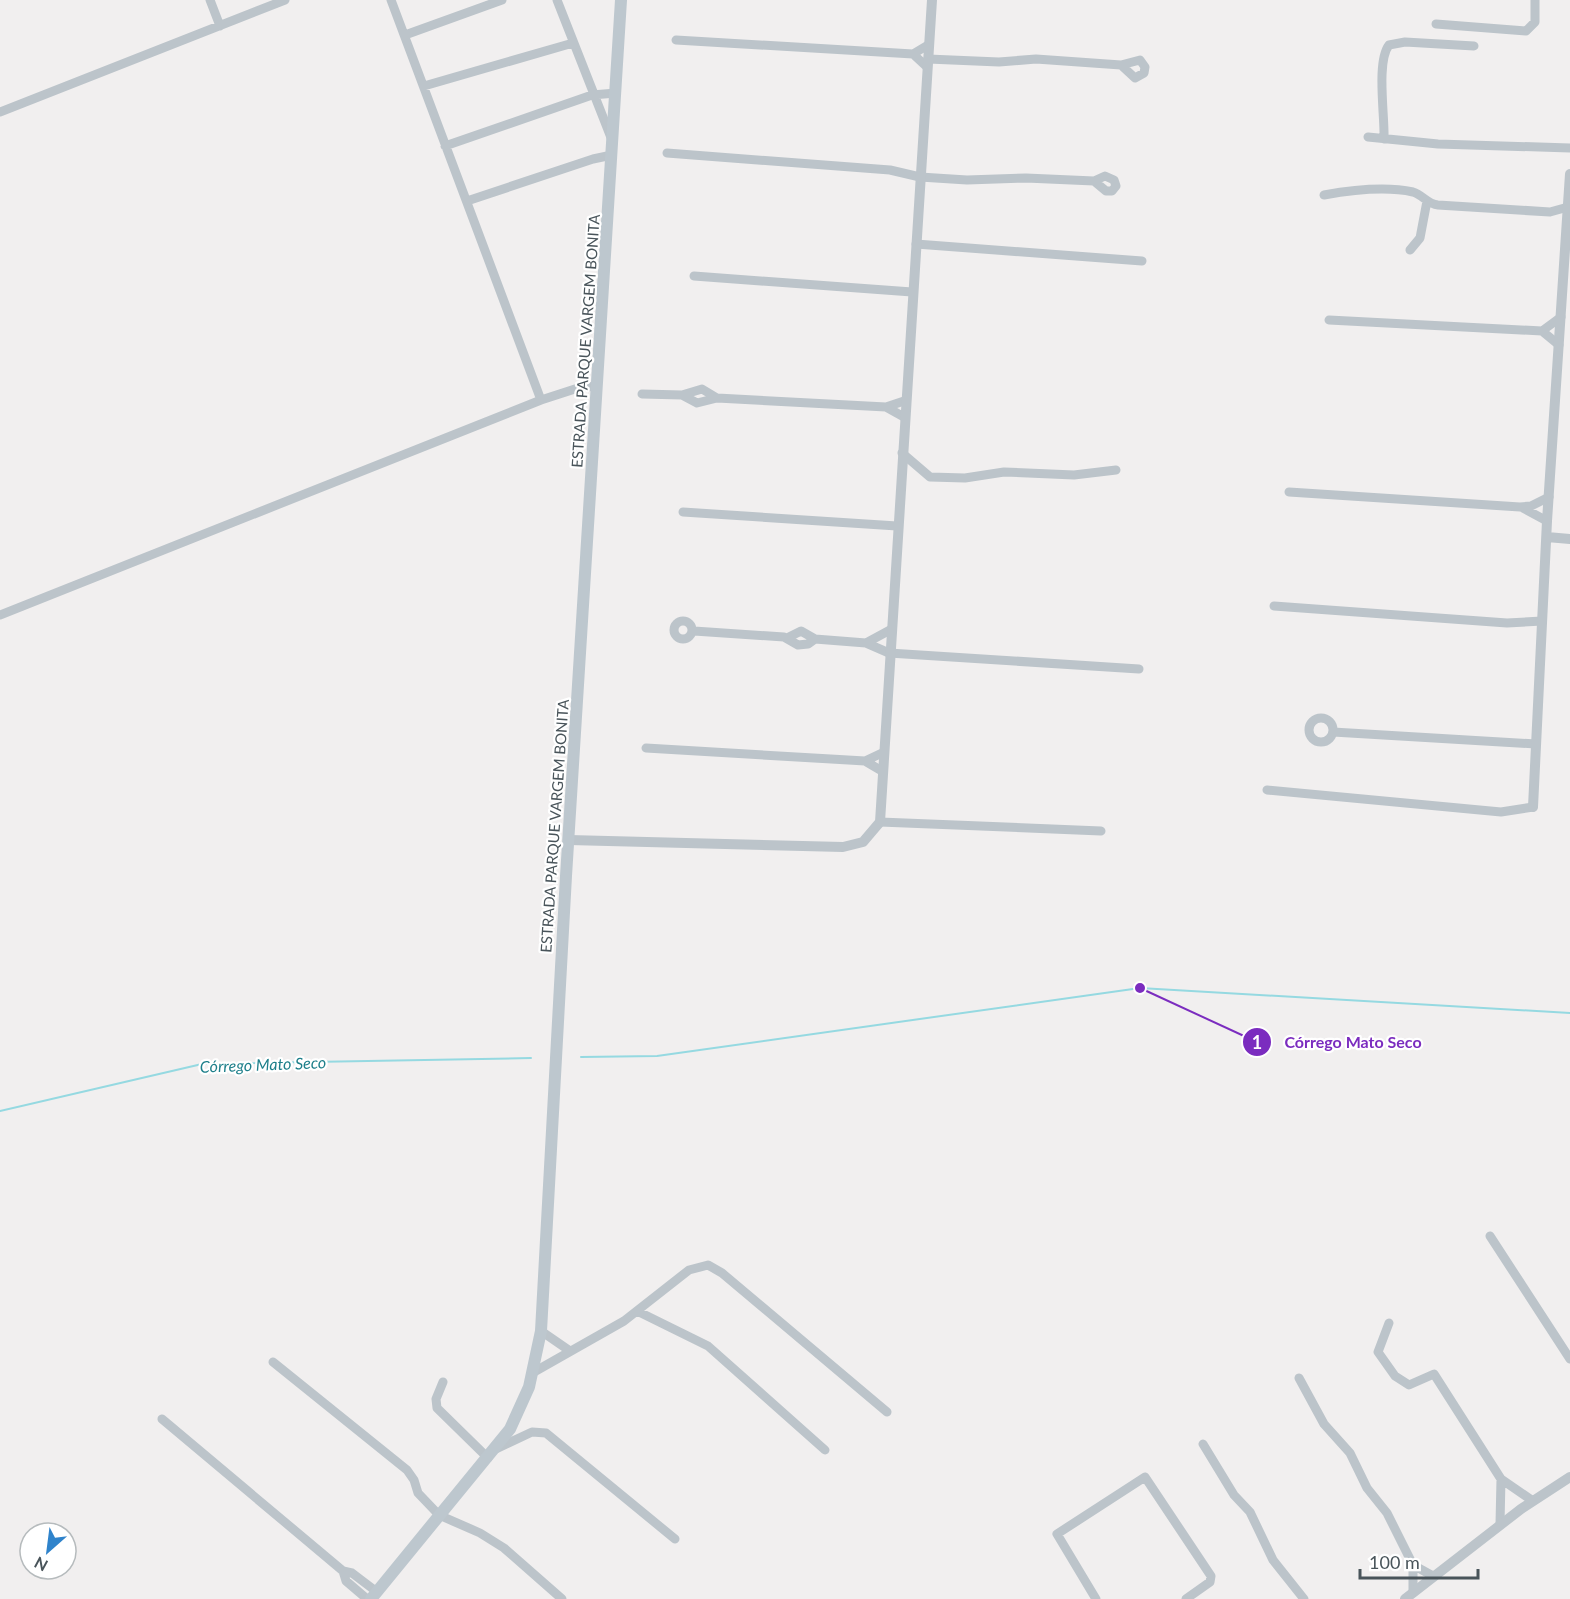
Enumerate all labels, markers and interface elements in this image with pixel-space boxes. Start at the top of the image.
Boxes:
street label: ESTRADA PARQUE VARGEM BONITA [567,213,603,468]
street label: ESTRADA PARQUE VARGEM BONITA [536,698,572,953]
callout: Córrego Mato Seco [1242,1025,1433,1059]
text: 1 [1252,1031,1262,1053]
text: Córrego Mato Seco [1284,1032,1422,1051]
water label: Córrego Mato Seco [200,1052,326,1076]
north arrow [18,1521,78,1581]
scale bar [1360,1542,1478,1580]
text: 100 m [1369,1551,1420,1573]
text: N [31,1553,51,1576]

